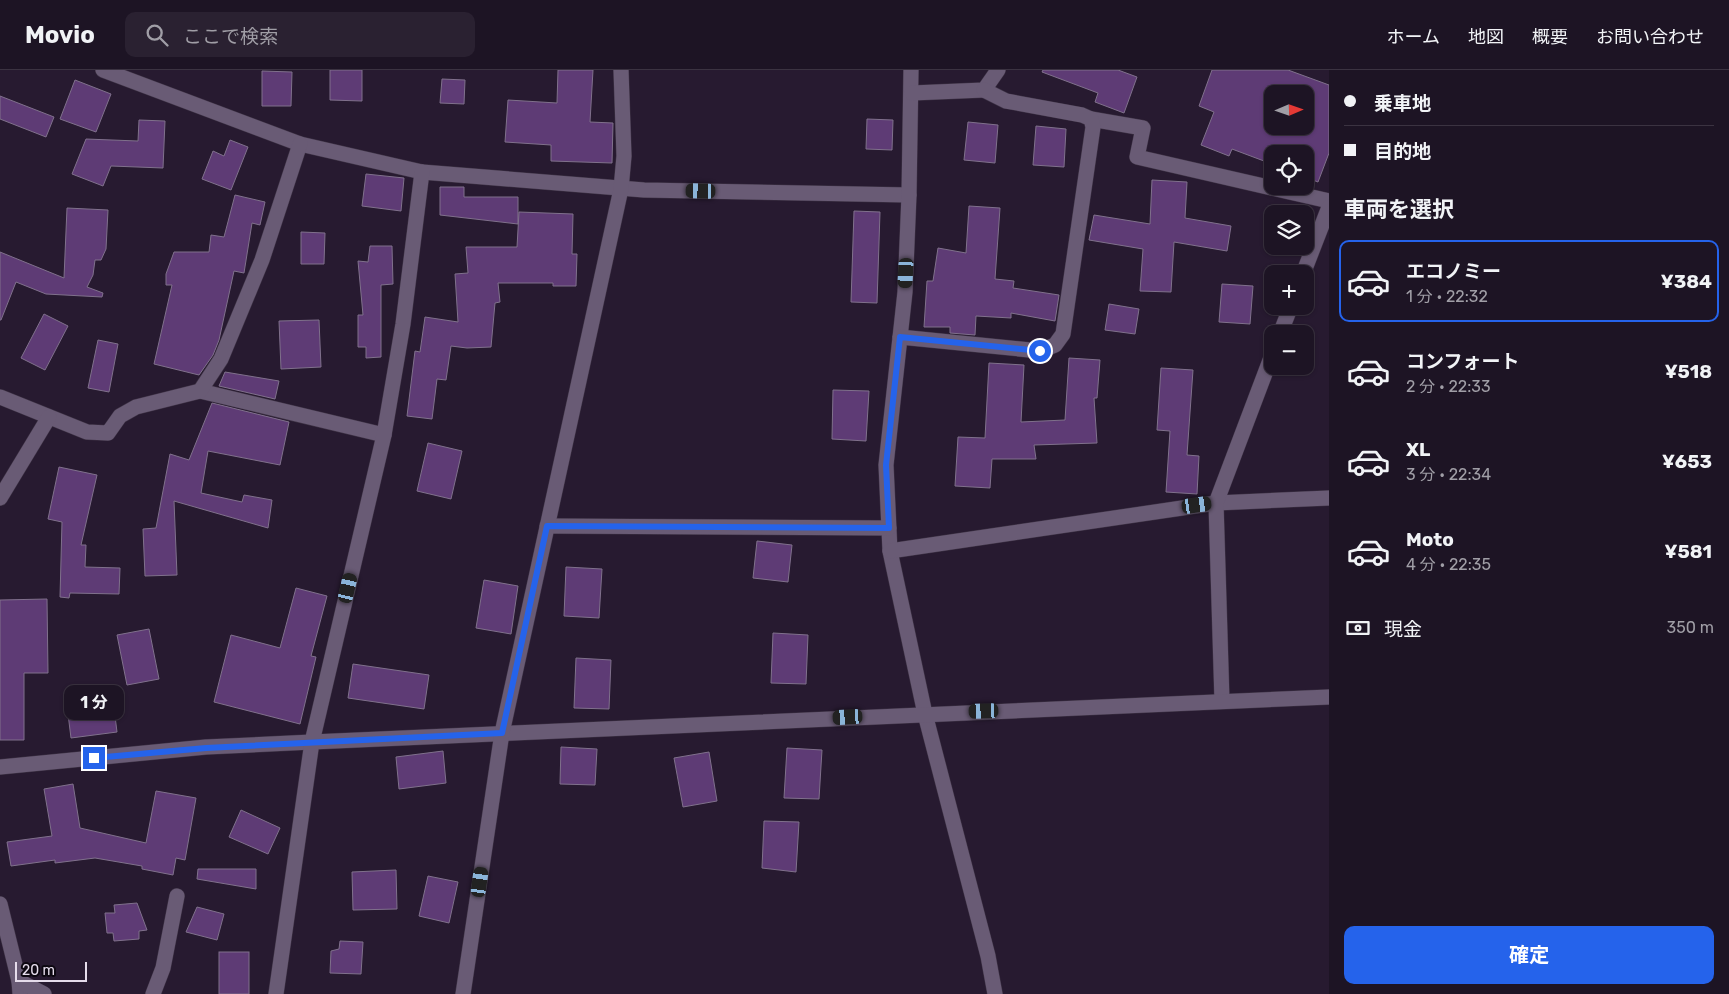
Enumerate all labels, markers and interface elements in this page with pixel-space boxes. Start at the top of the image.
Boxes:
search box [125,12,475,57]
text: Movio [25,21,95,49]
icon: search [143,21,171,49]
text: ここで検索 [183,25,278,48]
text: ホーム [1387,26,1440,48]
text: 地図 [1468,26,1504,48]
text: 概要 [1532,26,1568,48]
text: お問い合わせ [1596,26,1704,48]
north arrow [1264,85,1314,135]
map controls [1264,85,1314,375]
text: 乗車地 [1374,92,1431,115]
text: 目的地 [1374,140,1431,163]
button: locate [1264,145,1314,195]
car [685,183,716,199]
text: 車両を選択 [1344,196,1454,223]
button: layers [1264,205,1314,255]
car [897,258,914,288]
icon: car [1346,259,1391,304]
text: エコノミー [1406,260,1501,283]
button: + [1264,265,1314,315]
text: ¥384 [1661,270,1712,293]
text: 1 分 · 22:32 [1406,287,1488,306]
button: − [1264,325,1314,375]
route start [1029,340,1051,362]
icon: car [1346,349,1391,394]
text: コンフォート [1406,350,1519,373]
text: ¥518 [1664,360,1712,383]
text: 2 分 · 22:33 [1406,377,1491,396]
text: XL [1406,438,1430,461]
icon: car [1346,439,1391,484]
text: ¥653 [1662,450,1712,473]
text: 3 分 · 22:34 [1406,465,1491,484]
car [1181,495,1212,515]
text: Moto [1406,528,1454,551]
icon: car [1346,529,1391,574]
text: ¥581 [1664,540,1712,563]
text: 4 分 · 22:35 [1406,555,1491,574]
car [337,572,358,604]
icon: cash [1344,614,1372,642]
text: 現金 [1384,618,1422,641]
text: 350 m [1667,618,1714,637]
callout: 1 分 [64,686,124,720]
text: 1 分 [80,693,108,712]
car [968,703,999,719]
car [832,709,863,725]
route end [83,747,105,769]
car [470,866,489,898]
button: 確定 [1344,926,1714,984]
scale bar [15,959,88,982]
text: 20 m [22,962,55,979]

